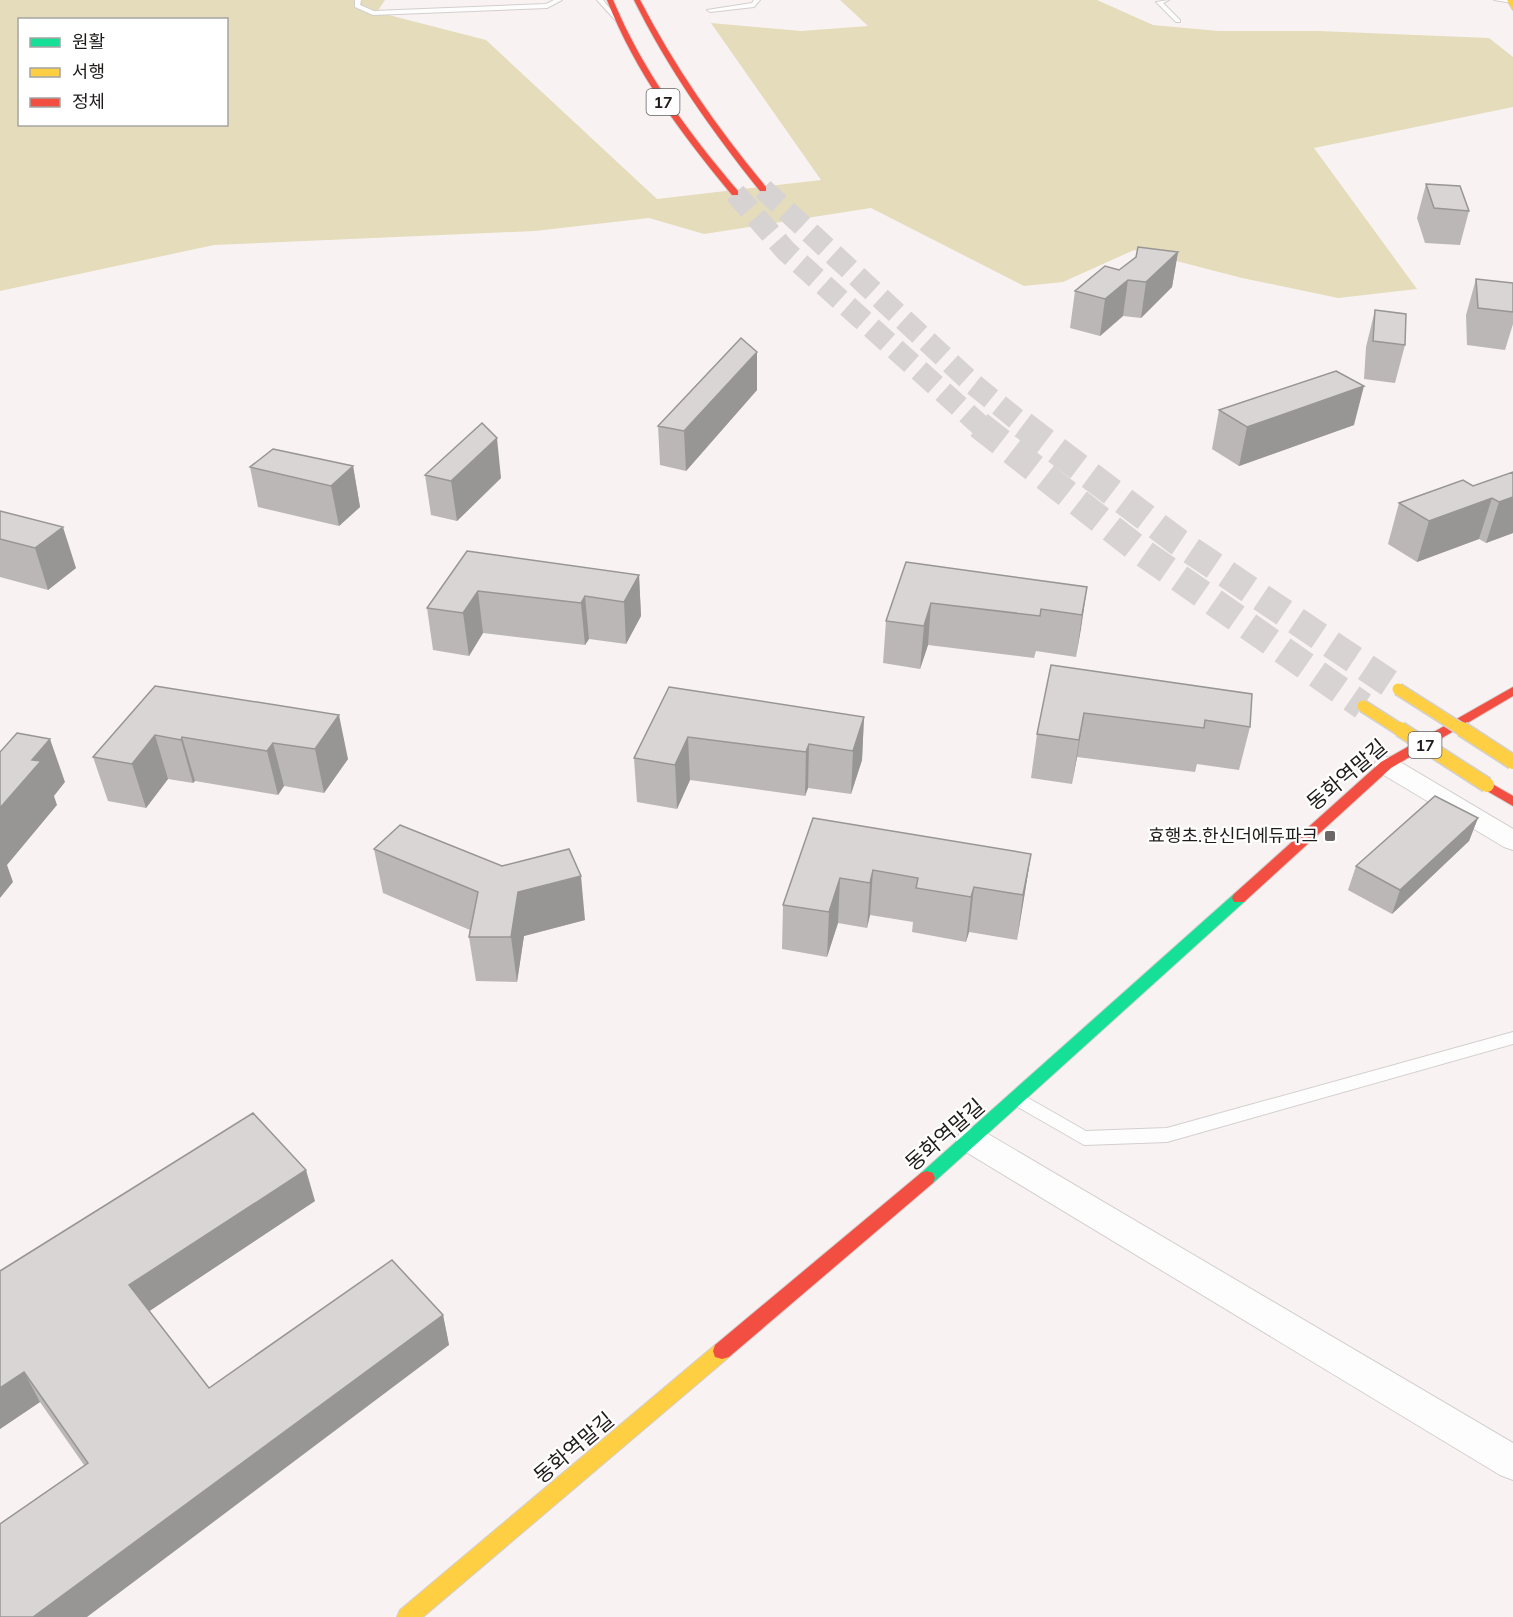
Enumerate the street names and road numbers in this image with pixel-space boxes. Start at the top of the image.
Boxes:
road number: 17 [646,89,680,115]
road number: 17 [1408,732,1442,758]
street label: 동화역말길 [1301,733,1392,815]
street label: 동화역말길 [899,1093,989,1176]
street label: 동화역말길 [528,1406,619,1488]

